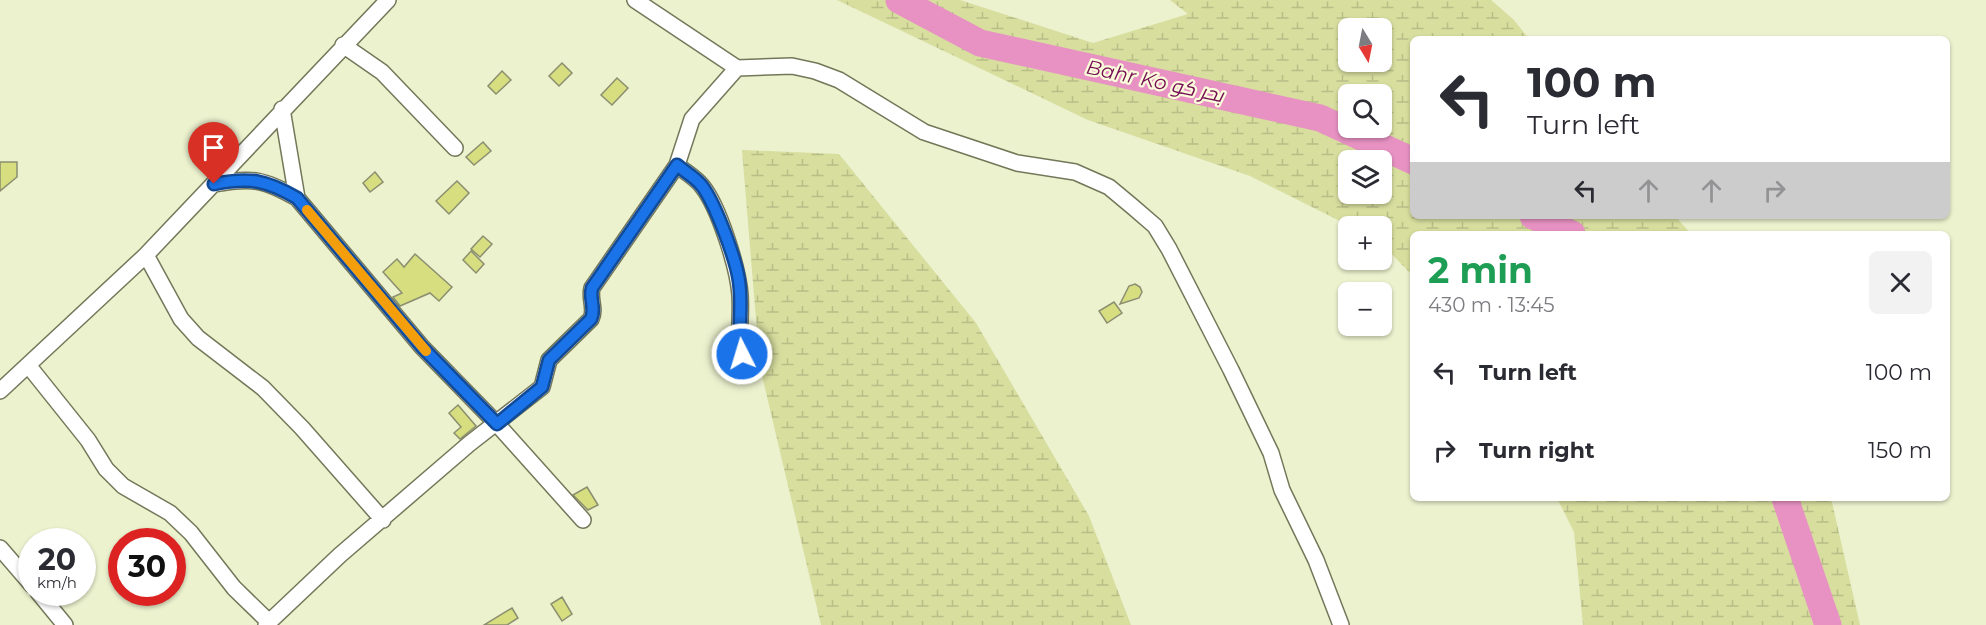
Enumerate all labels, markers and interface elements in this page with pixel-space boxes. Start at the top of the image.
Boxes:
north arrow [1338,18,1392,72]
map controls [1338,18,1392,336]
water label: Bahr Ko بحر كو [1084,55,1227,108]
text: 100 m [1527,56,1656,108]
icon: left [1428,60,1506,138]
button: search [1338,84,1392,138]
text: Turn left [1527,108,1640,141]
pin [188,122,239,184]
icon: arrive [197,131,230,164]
button: layers [1338,150,1392,204]
icon: left [1569,174,1602,207]
icon: ahead [1632,174,1665,207]
icon: ahead [1695,174,1728,207]
icon: right [1758,174,1791,207]
button: + [1338,216,1392,270]
text: 2 min [1428,248,1533,292]
button: close [1869,251,1932,314]
button: − [1338,282,1392,336]
text: 430 m · 13:45 [1428,293,1555,317]
position arrow [710,322,774,386]
icon: left [1428,356,1461,389]
text: Turn left [1479,359,1577,386]
text: 100 m [1866,359,1932,386]
icon: right [1428,434,1461,467]
text: Turn right [1479,437,1594,464]
text: 150 m [1868,437,1932,464]
speed limit sign: 30 [108,528,186,606]
text: 20 [38,541,76,578]
text: km/h [37,573,77,592]

